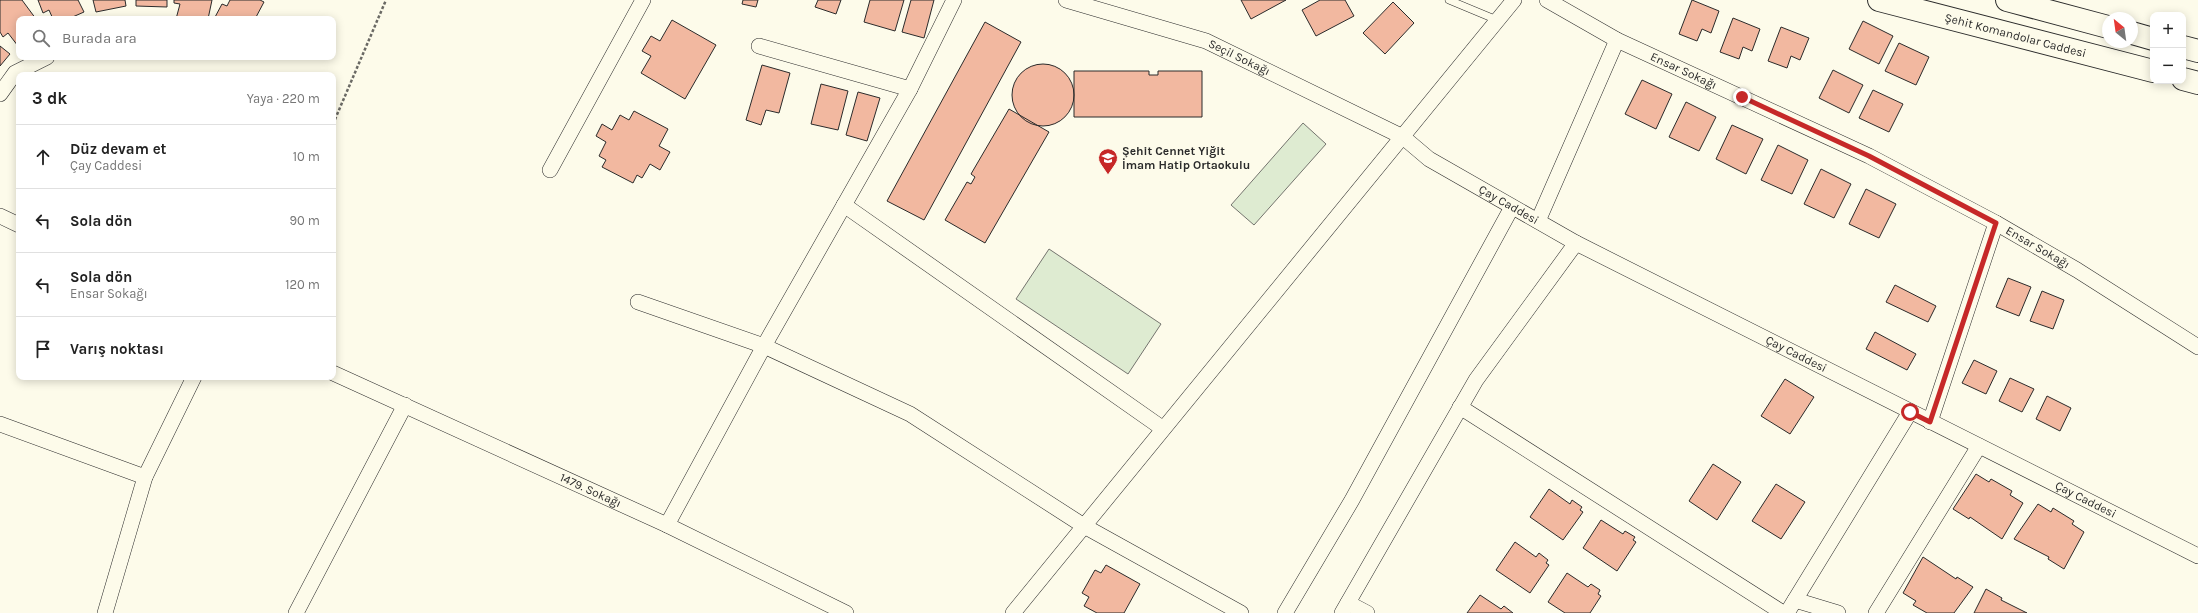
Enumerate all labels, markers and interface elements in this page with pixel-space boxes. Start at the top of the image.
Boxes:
street label: Şehit Komandolar Caddesi [1943,10,2088,60]
north arrow [2102,12,2138,48]
map controls [2150,12,2186,84]
button: + [2150,12,2186,48]
search box [16,16,336,60]
icon: search [30,27,52,49]
text: Burada ara [62,29,137,47]
street label: Seçil Sokağı [1206,36,1273,78]
button: − [2150,48,2186,84]
street label: Ensar Sokağı [1648,49,1719,92]
text: 3 dk [32,88,67,108]
route end [1733,88,1751,106]
text: Yaya · 220 m [247,91,320,106]
text: Düz devam et [70,140,167,158]
place label: Şehit Cennet Yiğit İmam Hatip Ortaokulu [1122,144,1250,172]
icon: ahead [32,146,54,168]
school or university icon: Şehit Cennet Yiğit İmam Hatip Ortaokulu [1097,147,1119,175]
text: 10 m [293,149,320,164]
text: Çay Caddesi [70,158,142,173]
street label: Çay Caddesi [1476,182,1541,227]
icon: left [32,210,54,232]
text: Sola dön [70,212,132,230]
text: 90 m [289,213,320,228]
street label: Ensar Sokağı [2003,223,2072,271]
text: Sola dön [70,268,132,286]
icon: left [32,274,54,296]
text: 120 m [285,277,320,292]
text: Ensar Sokağı [70,286,148,301]
street label: Çay Caddesi [1763,333,1829,375]
icon: arrive [32,338,54,360]
text: Varış noktası [70,340,164,358]
route start [1901,403,1919,421]
street label: 1479. Sokağı [558,470,623,510]
street label: Çay Caddesi [2053,478,2119,521]

